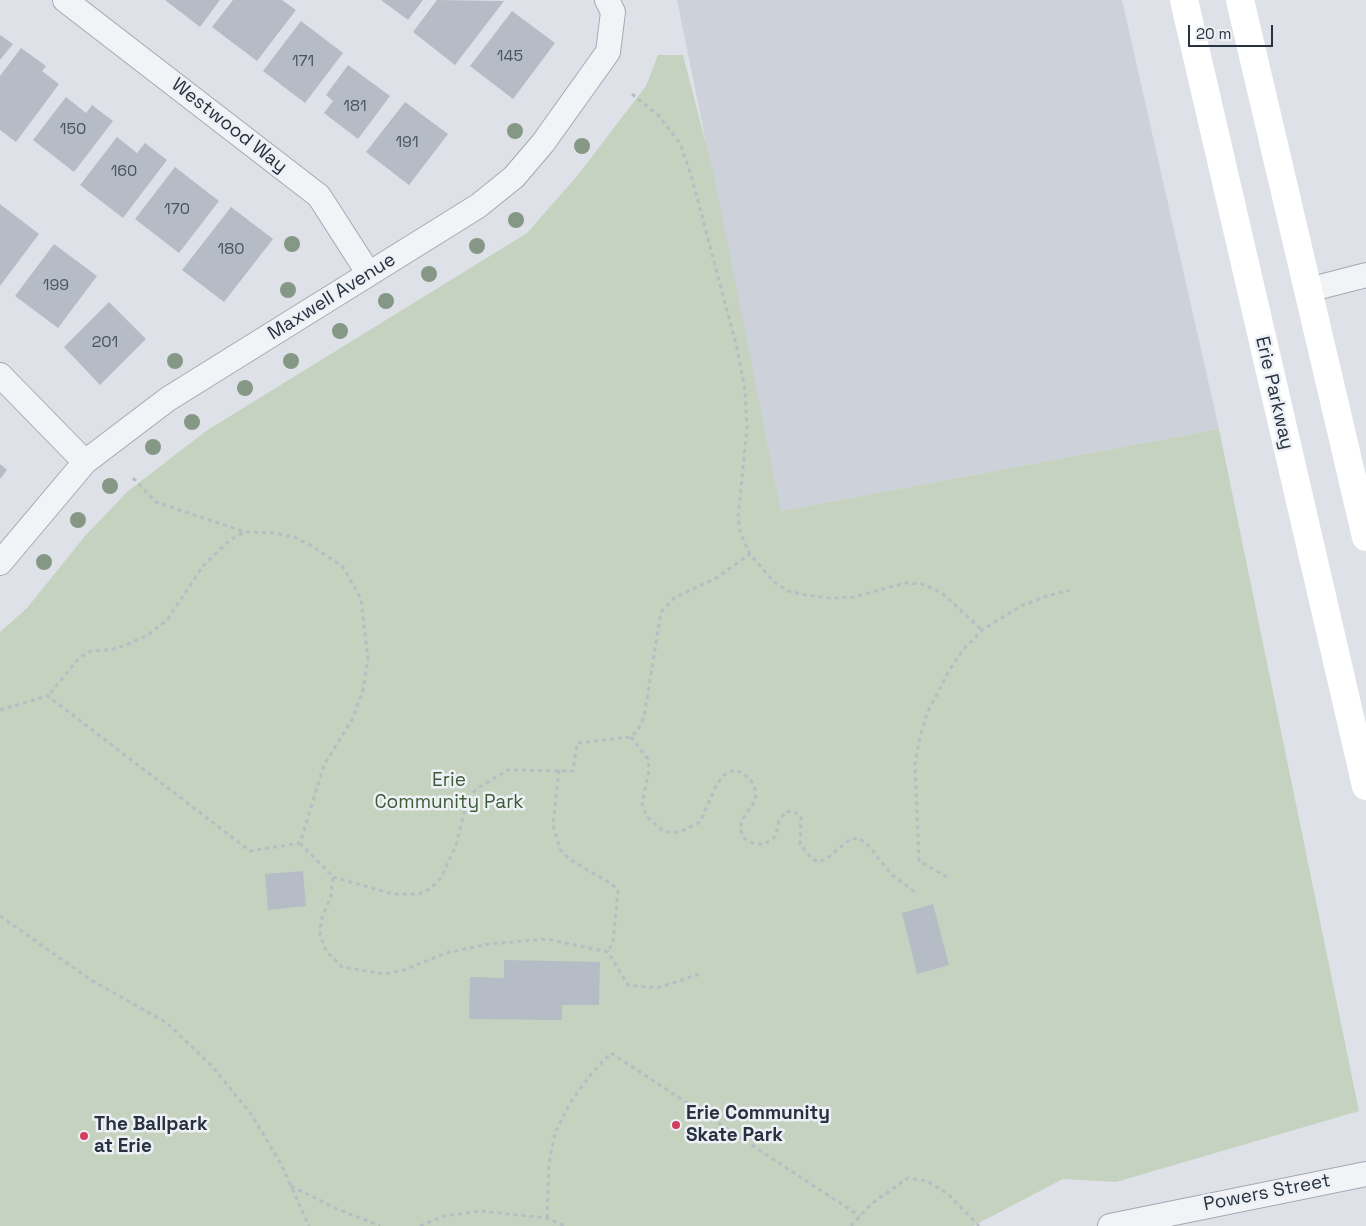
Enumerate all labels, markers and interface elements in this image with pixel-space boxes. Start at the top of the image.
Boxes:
scale bar [1191,15,1276,47]
text: 20 m [1196,24,1231,43]
house number: 145 [497,47,523,67]
house number: 171 [292,52,314,72]
street label: Westwood Way [167,74,291,178]
house number: 181 [343,97,367,117]
house number: 150 [60,120,86,140]
house number: 191 [395,133,419,153]
house number: 160 [111,162,137,182]
house number: 170 [164,200,190,220]
house number: 180 [218,240,244,260]
street label: Maxwell Avenue [264,249,400,345]
house number: 199 [43,276,69,296]
house number: 201 [92,333,118,353]
street label: Erie Parkway [1250,334,1298,452]
park label: Erie Community Park [374,770,524,814]
place label: Erie Community Skate Park [686,1103,830,1147]
place label: The Ballpark at Erie [94,1114,208,1158]
marker: Erie Community Skate Park [670,1119,682,1131]
marker: The Ballpark at Erie [78,1130,90,1142]
street label: Powers Street [1202,1170,1332,1216]

